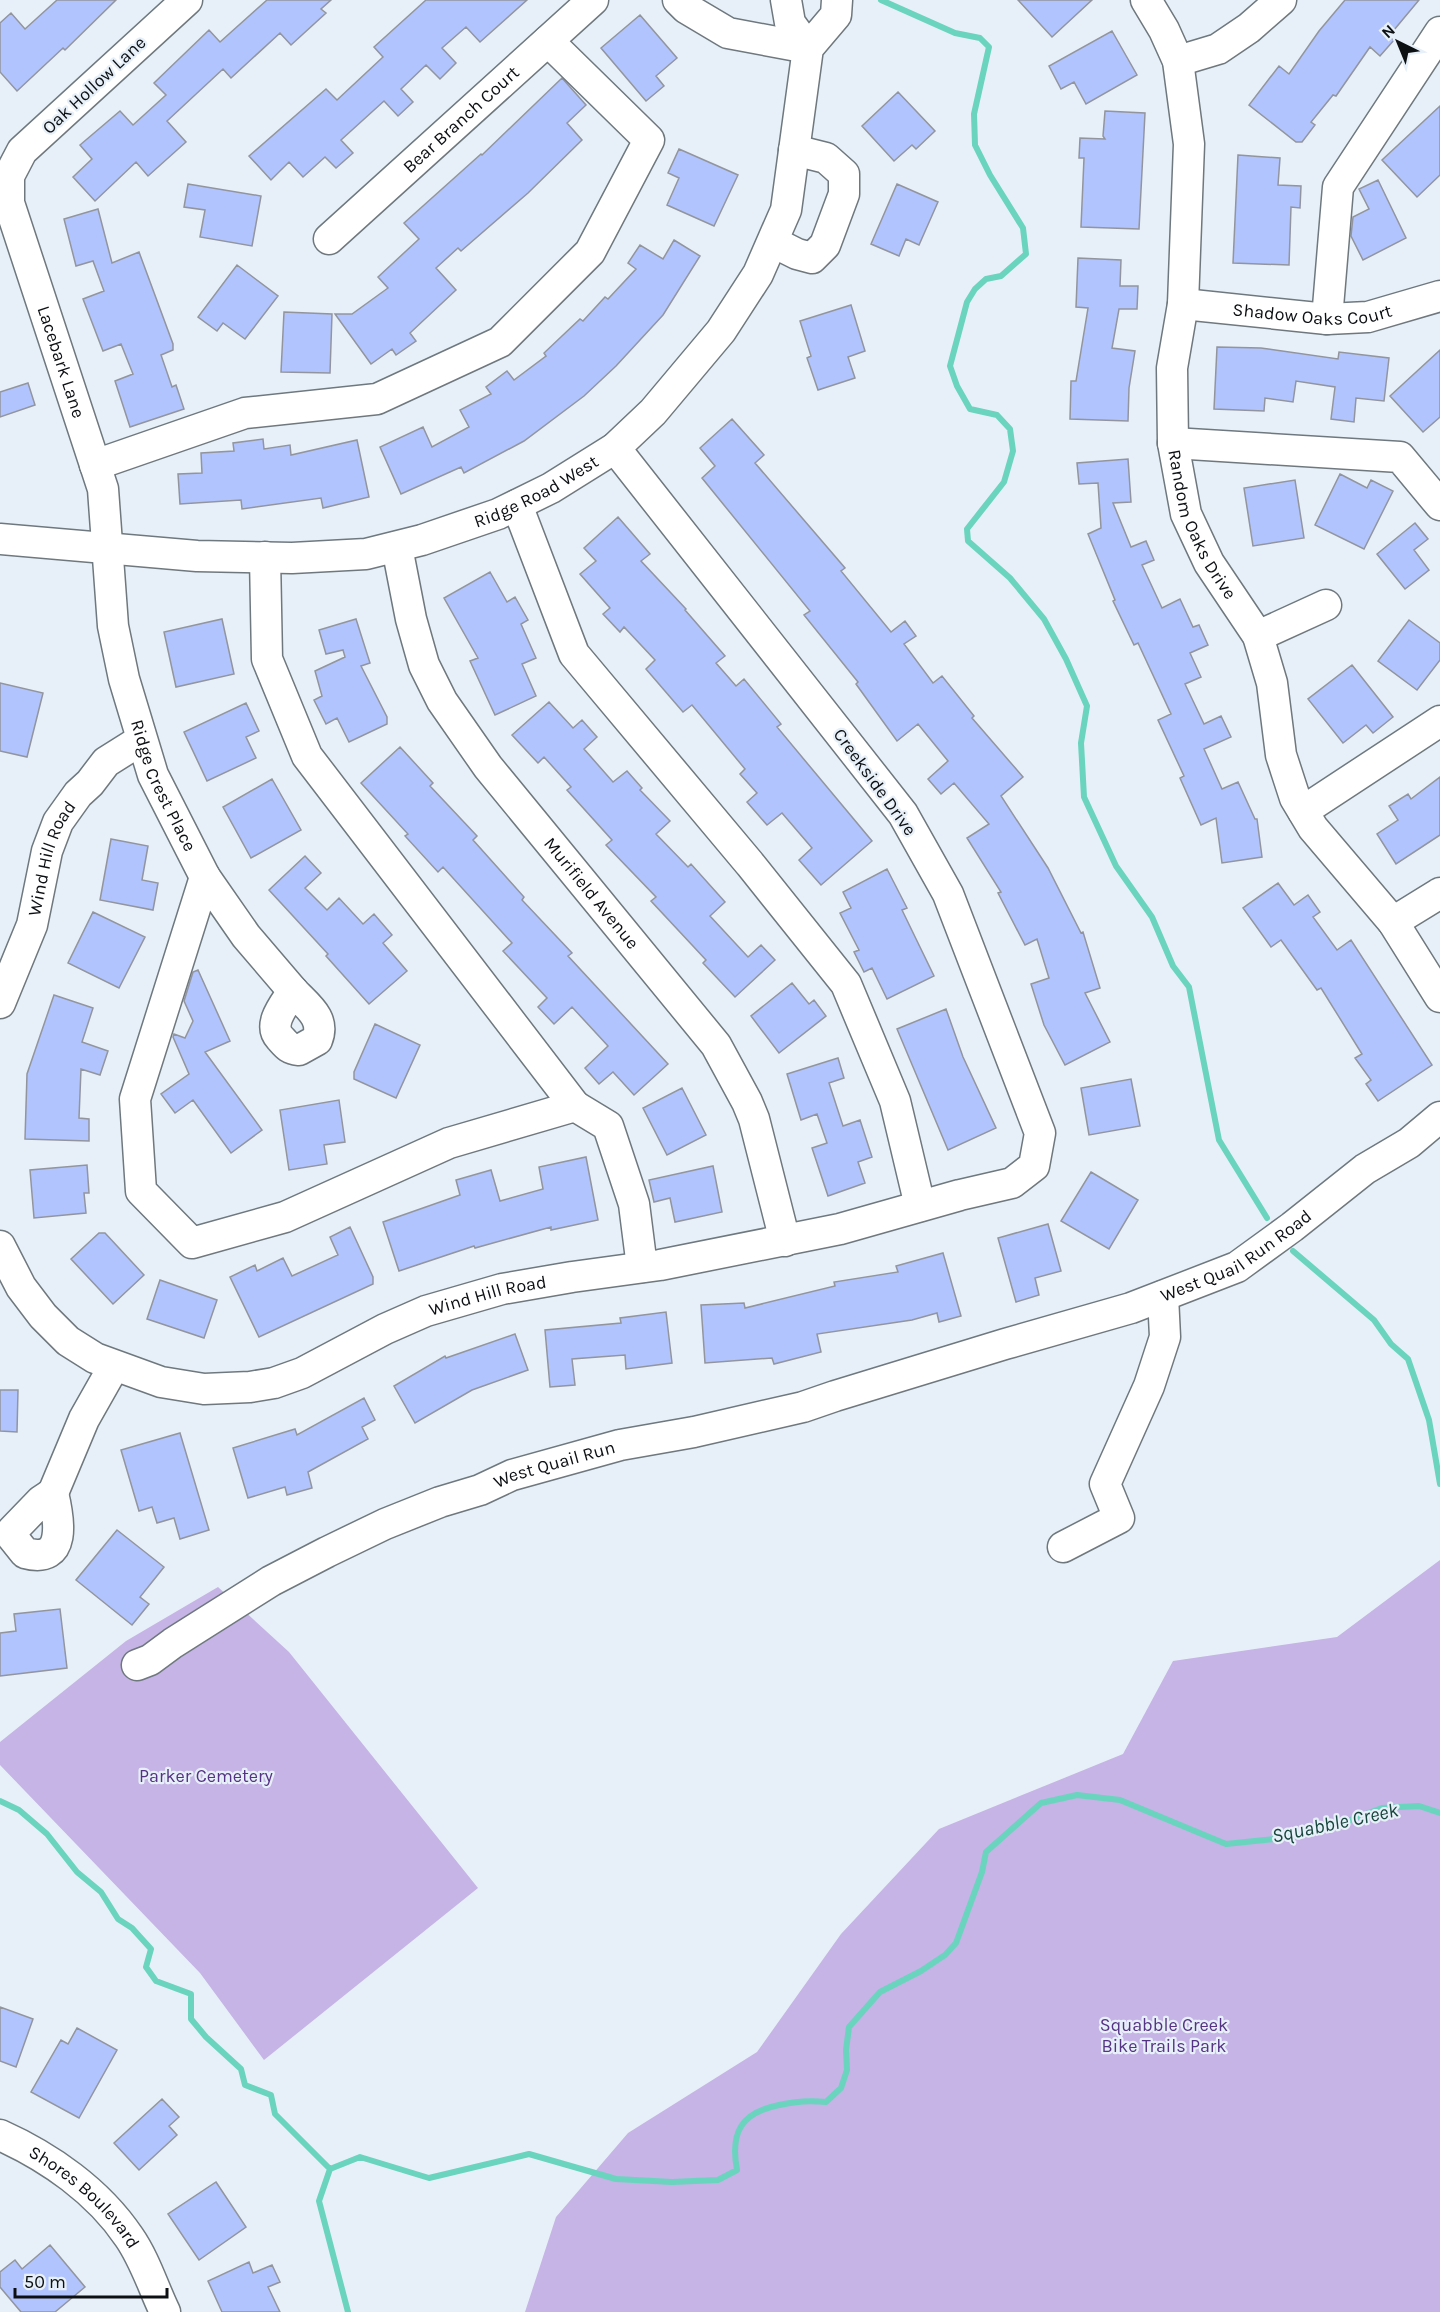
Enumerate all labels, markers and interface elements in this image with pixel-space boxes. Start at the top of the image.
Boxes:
north arrow [1368,12,1428,72]
text: N [1377,21,1399,42]
street label: Oak Hollow Lane [38,31,150,139]
street label: Bear Branch Court [398,61,524,178]
street label: Shadow Oaks Court [1232,298,1395,330]
street label: Lacebark Lane [32,303,90,421]
street label: Random Oaks Drive [1163,448,1241,604]
street label: Ridge Road West [471,450,603,532]
street label: Ridge Crest Place [126,717,201,855]
street label: Creekside Drive [829,724,921,840]
street label: Wind Hill Road [23,797,81,918]
street label: Murifield Avenue [539,833,644,954]
street label: West Quail Run Road [1157,1205,1316,1307]
street label: Wind Hill Road [426,1271,548,1321]
street label: West Quail Run [490,1436,617,1493]
park label: Parker Cemetery [139,1765,274,1787]
water label: Squabble Creek [1270,1798,1401,1848]
park label: Squabble Creek Bike Trails Park [1100,2014,1228,2057]
street label: Shores Boulevard [25,2141,144,2252]
scale bar [15,2261,166,2299]
text: 50 m [24,2271,66,2293]

